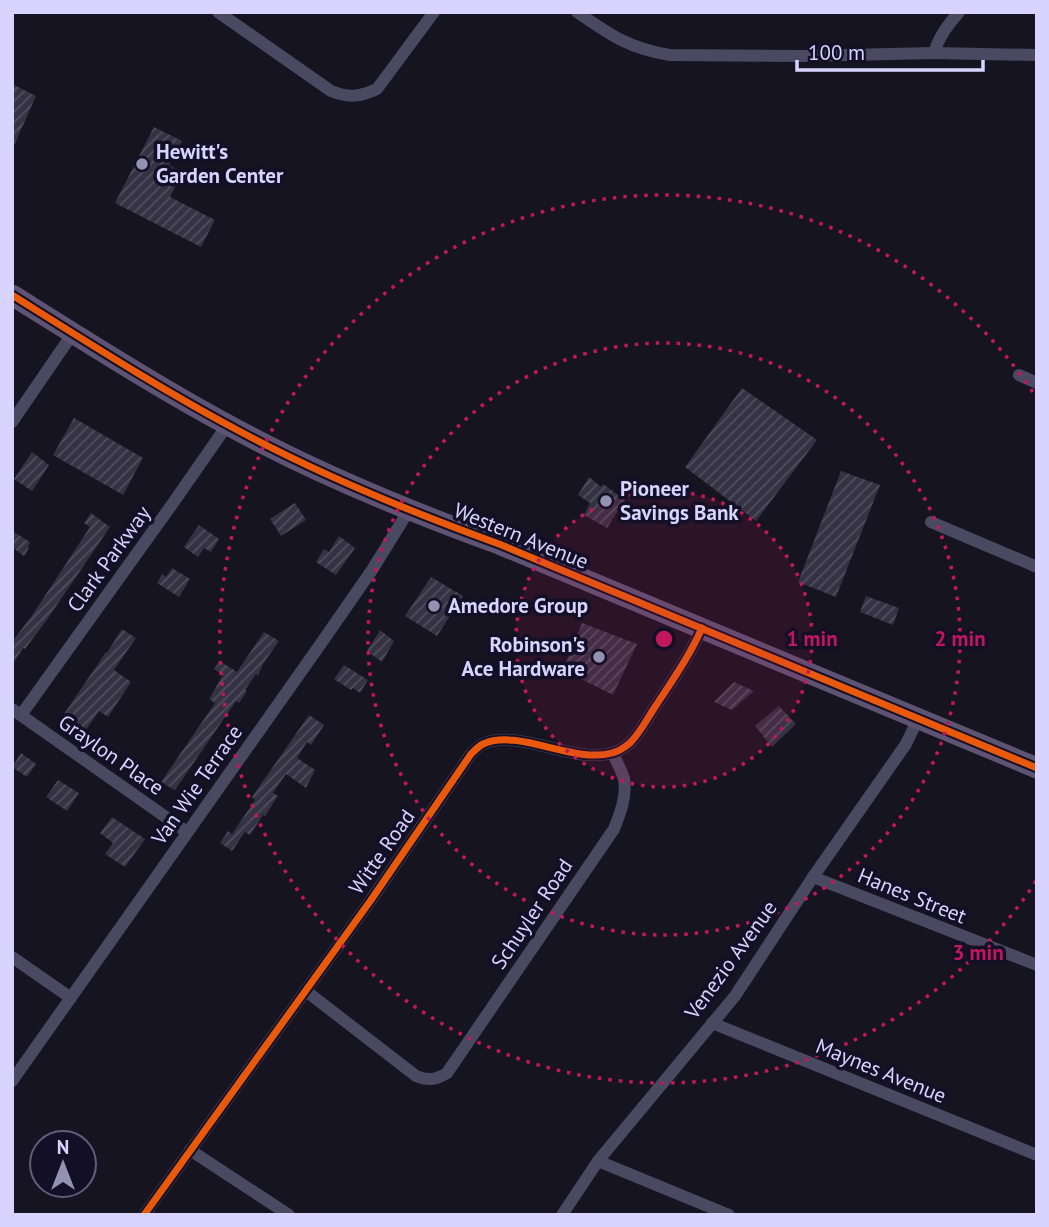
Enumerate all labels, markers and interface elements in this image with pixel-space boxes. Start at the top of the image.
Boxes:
scale bar [797,28,982,72]
text: 100 m [808,39,865,66]
place label: Hewitt's Garden Center [156,138,284,189]
marker: Hewitt's Garden Center [134,156,150,172]
place label: Pioneer Savings Bank [620,475,739,526]
marker: Pioneer Savings Bank [598,493,614,509]
street label: Western Avenue [450,496,592,575]
street label: Clark Parkway [61,500,156,617]
place label: Amedore Group [448,592,588,619]
marker: Amedore Group [426,598,442,614]
text: 1 min [786,625,838,652]
text: 2 min [934,625,986,652]
centre of rings [652,627,676,651]
place label: Robinson's Ace Hardware [462,631,585,682]
marker: Robinson's Ace Hardware [591,649,607,665]
street label: Graylon Place [53,708,169,801]
street label: Van Wie Terrace [145,719,248,851]
street label: Witte Road [342,804,421,899]
street label: Schuyler Road [485,853,578,974]
street label: Hanes Street [854,862,970,930]
street label: Venezio Avenue [678,895,783,1025]
text: 3 min [952,939,1004,966]
street label: Maynes Avenue [812,1032,950,1109]
north arrow [28,1129,98,1199]
text: N [57,1135,69,1159]

